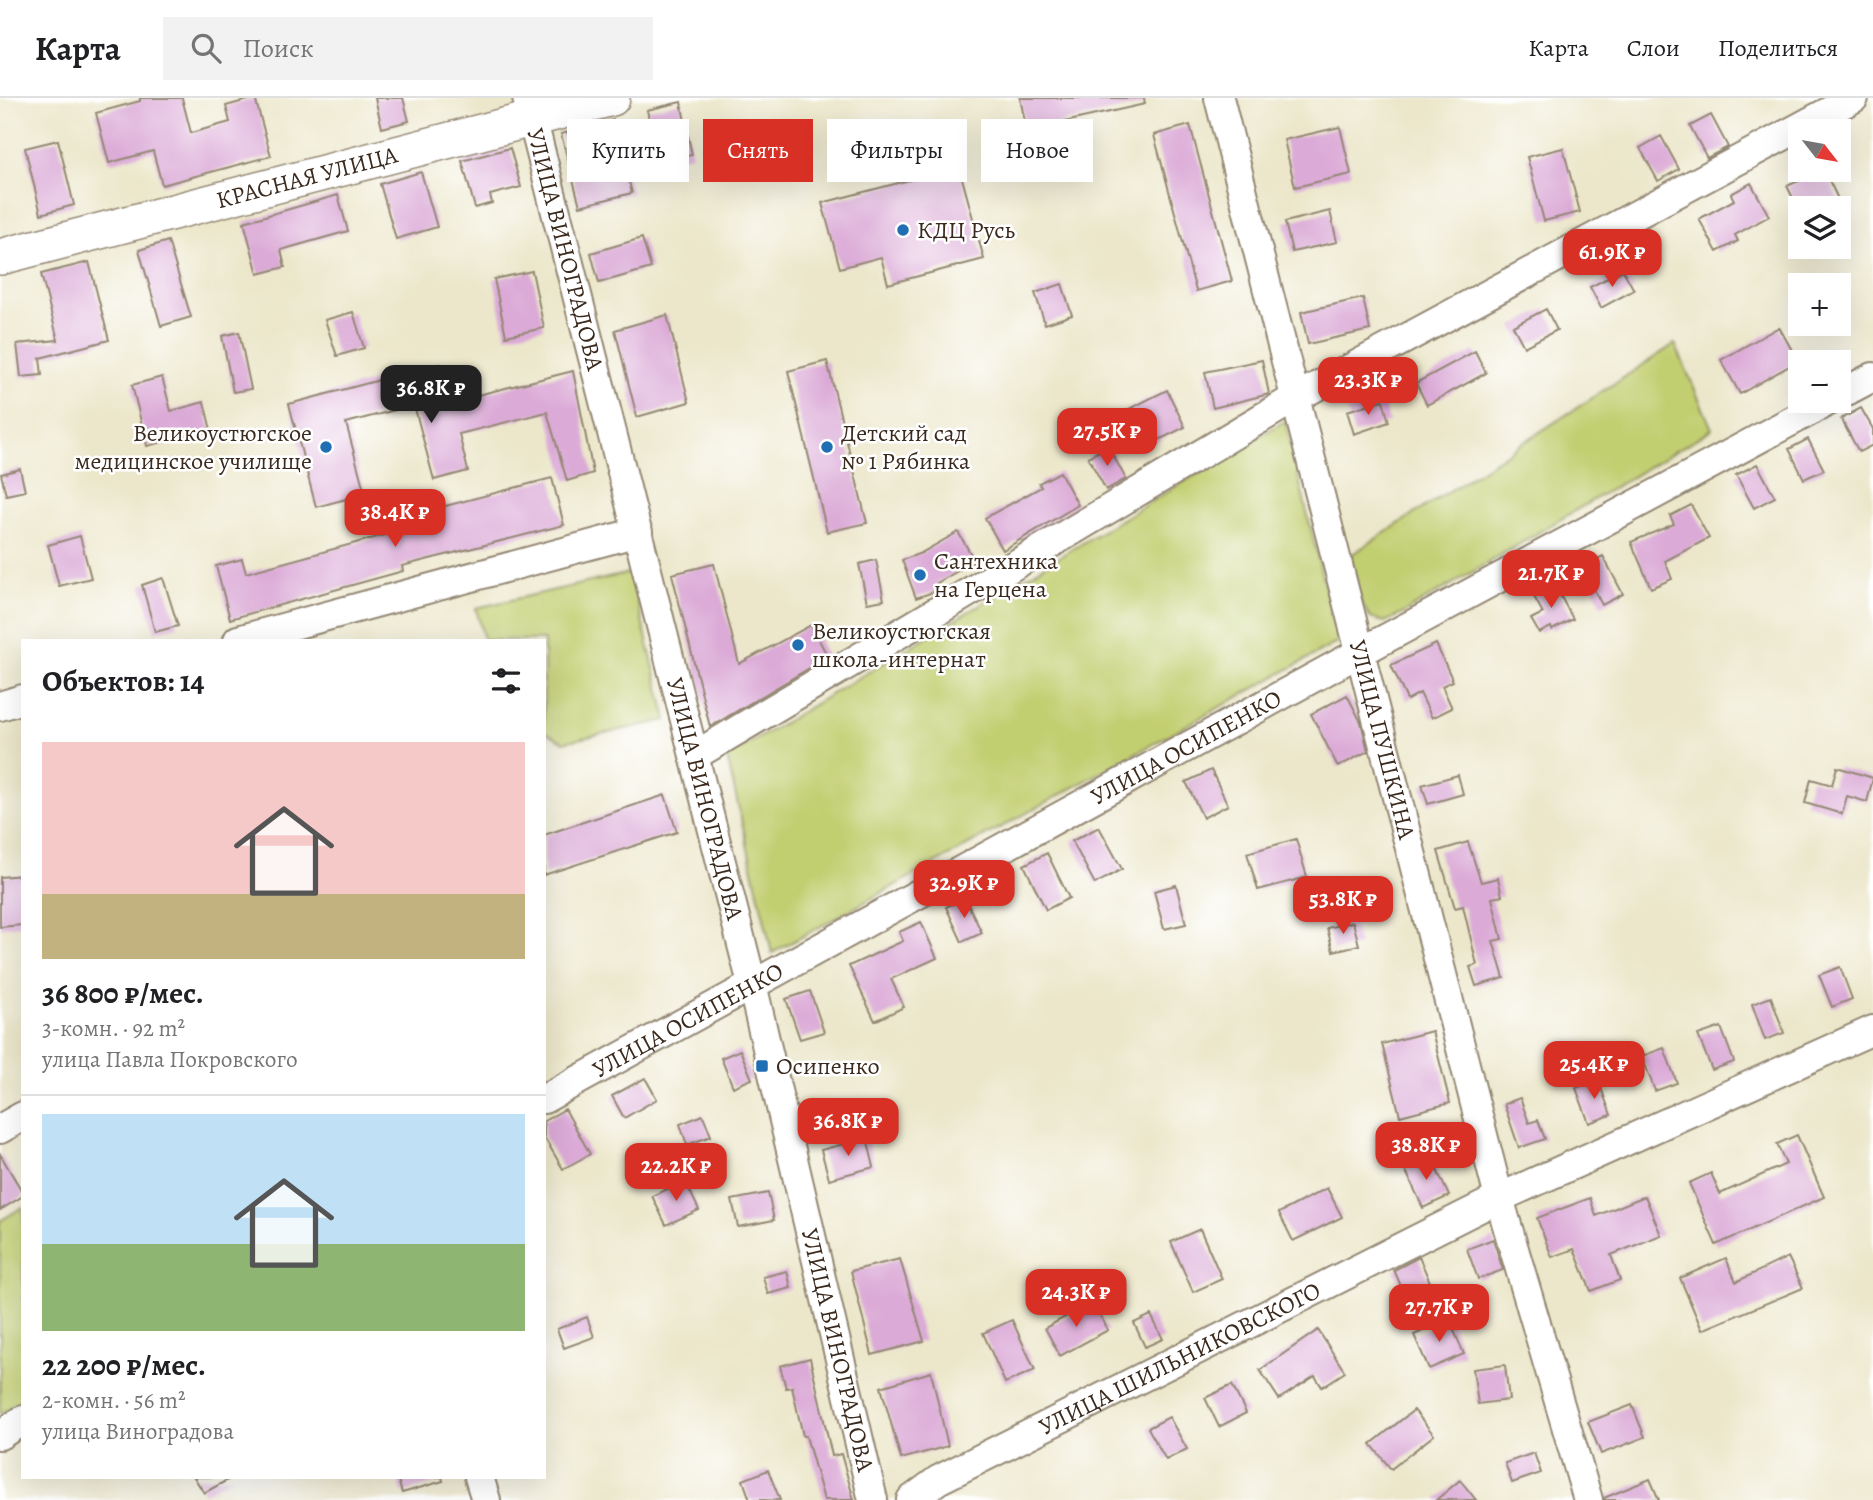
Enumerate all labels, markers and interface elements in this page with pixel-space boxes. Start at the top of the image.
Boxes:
search box [163,17,653,80]
text: Карта [35,26,121,71]
icon: search [187,29,225,67]
text: Поиск [243,31,314,66]
text: Карта [1528,32,1589,64]
text: Слои [1627,32,1680,64]
text: Поделиться [1718,32,1838,64]
chip: Купить [567,119,689,182]
chip: Снять [703,119,813,182]
chip: Фильтры [827,119,967,182]
chip: Новое [981,119,1093,182]
north arrow [1788,119,1852,182]
map controls [1788,119,1851,413]
street label: УЛИЦА ВИНОГРАДОВА [519,125,612,375]
street label: КРАСНАЯ УЛИЦА [213,138,402,216]
button: layers [1788,196,1851,259]
place label: КДЦ Русь [917,214,1016,246]
marker: КДЦ Русь [895,222,911,238]
pin: 61.9K ₽ [1547,230,1677,289]
text: 61.9K ₽ [1579,236,1645,267]
button: + [1788,273,1851,336]
button: − [1788,350,1851,413]
pin: 23.3K ₽ [1303,358,1433,417]
text: 23.3K ₽ [1334,364,1402,395]
pin: 36.8K ₽ [366,366,496,425]
text: 36.8K ₽ [397,372,465,403]
pin: 27.5K ₽ [1042,408,1172,468]
text: 27.5K ₽ [1073,415,1141,446]
place label: Великоустюгское медицинское училище [74,417,312,477]
place label: Детский сад № 1 Рябинка [841,417,970,477]
marker: Великоустюгское медицинское училище [318,439,334,455]
marker: Детский сад № 1 Рябинка [819,439,835,455]
pin: 38.4K ₽ [330,490,460,549]
text: 38.4K ₽ [361,496,429,527]
place label: Сантехника на Герцена [934,545,1058,605]
pin: 21.7K ₽ [1486,550,1616,610]
text: 21.7K ₽ [1518,557,1584,588]
marker: Сантехника на Герцена [912,567,928,583]
place label: Великоустюгская школа-интернат [812,615,991,675]
marker: Великоустюгская школа-интернат [790,637,806,653]
street label: УЛИЦА ПУШКИНА [1342,637,1423,843]
text: Объектов: 14 [42,661,204,701]
icon: filters [487,662,525,700]
street label: УЛИЦА ВИНОГРАДОВА [659,674,751,924]
street label: УЛИЦА ОСИПЕНКО [1085,682,1287,813]
icon: home [221,788,347,914]
pin: 32.9K ₽ [899,860,1029,920]
text: 32.9K ₽ [930,867,998,898]
pin: 53.8K ₽ [1278,876,1408,936]
text: 53.8K ₽ [1309,883,1377,914]
street label: УЛИЦА ОСИПЕНКО [587,955,789,1085]
text: 36 800 ₽/мес. [42,973,204,1013]
text: 3-комн. · 92 m² [42,1013,185,1044]
pin: 25.4K ₽ [1529,1042,1659,1101]
text: улица Павла Покровского [42,1044,298,1075]
text: 25.4K ₽ [1560,1048,1628,1079]
place label: Осипенко [776,1050,880,1082]
marker: Осипенко [754,1058,770,1074]
pin: 36.8K ₽ [783,1098,913,1158]
text: 36.8K ₽ [814,1105,882,1136]
pin: 38.8K ₽ [1361,1122,1491,1182]
text: 38.8K ₽ [1391,1129,1461,1160]
pin: 22.2K ₽ [611,1144,741,1203]
text: 22.2K ₽ [641,1150,711,1181]
icon: home [221,1160,347,1286]
street label: УЛИЦА ВИНОГРАДОВА [794,1225,882,1476]
pin: 24.3K ₽ [1011,1270,1141,1329]
street label: УЛИЦА ШИЛЬНИКОВСКОГО [1033,1274,1326,1443]
text: 24.3K ₽ [1042,1276,1110,1307]
pin: 27.7K ₽ [1374,1284,1504,1344]
text: 27.7K ₽ [1405,1291,1473,1322]
text: 22 200 ₽/мес. [42,1345,206,1385]
text: 2-комн. · 56 m² [42,1385,186,1416]
text: улица Виноградова [42,1416,234,1447]

